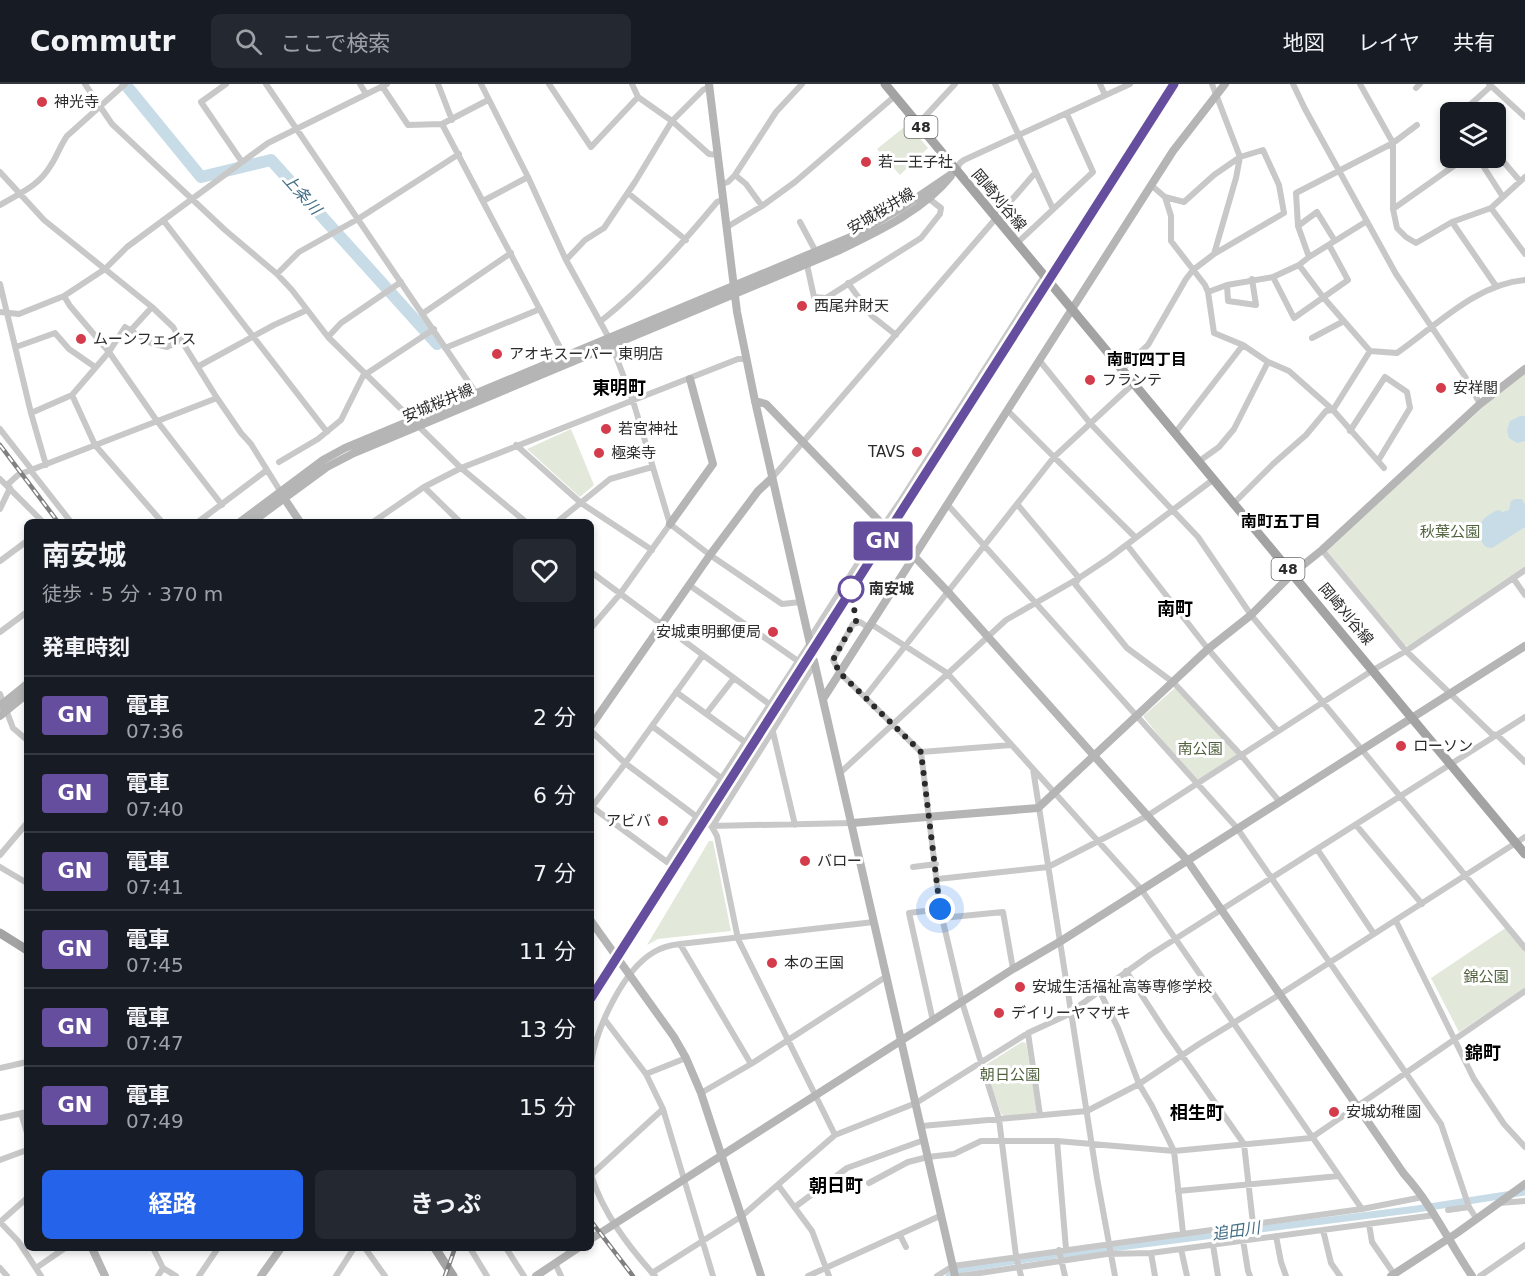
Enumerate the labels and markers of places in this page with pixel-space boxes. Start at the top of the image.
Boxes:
place label: 神光寺 [54,93,99,111]
marker: 神光寺 [35,95,49,109]
place label: 若一王子社 [878,153,953,171]
marker: 若一王子社 [859,155,873,169]
place label: 西尾弁財天 [814,297,889,315]
marker: 西尾弁財天 [795,299,809,313]
place label: ムーンフェイス [93,330,196,348]
marker: ムーンフェイス [74,332,88,346]
place label: アオキスーパー 東明店 [509,345,663,363]
marker: アオキスーパー 東明店 [490,347,504,361]
place label: フランテ [1102,371,1162,389]
marker: フランテ [1083,373,1097,387]
place label: 安祥閣 [1453,379,1498,397]
marker: 安祥閣 [1434,381,1448,395]
place label: 若宮神社 [618,420,678,438]
marker: 若宮神社 [599,422,613,436]
place label: TAVS [867,443,905,461]
place label: 極楽寺 [611,444,656,462]
marker: TAVS [910,445,924,459]
marker: 極楽寺 [592,446,606,460]
marker: 南安城 [838,576,864,602]
place label: 南安城 [869,580,914,598]
place label: 安城東明郵便局 [656,623,761,641]
marker: 安城東明郵便局 [766,625,780,639]
place label: ローソン [1413,737,1473,755]
marker: ローソン [1394,739,1408,753]
place label: アビバ [606,812,651,830]
marker: アビバ [656,814,670,828]
place label: バロー [817,852,862,870]
marker: バロー [798,854,812,868]
place label: 本の王国 [784,954,844,972]
marker: 本の王国 [765,956,779,970]
place label: 安城生活福祉高等専修学校 [1032,978,1212,996]
marker: 安城生活福祉高等専修学校 [1013,980,1027,994]
place label: デイリーヤマザキ [1011,1004,1131,1022]
marker: デイリーヤマザキ [992,1006,1006,1020]
place label: 安城幼稚園 [1346,1103,1421,1121]
marker: 安城幼稚園 [1327,1105,1341,1119]

